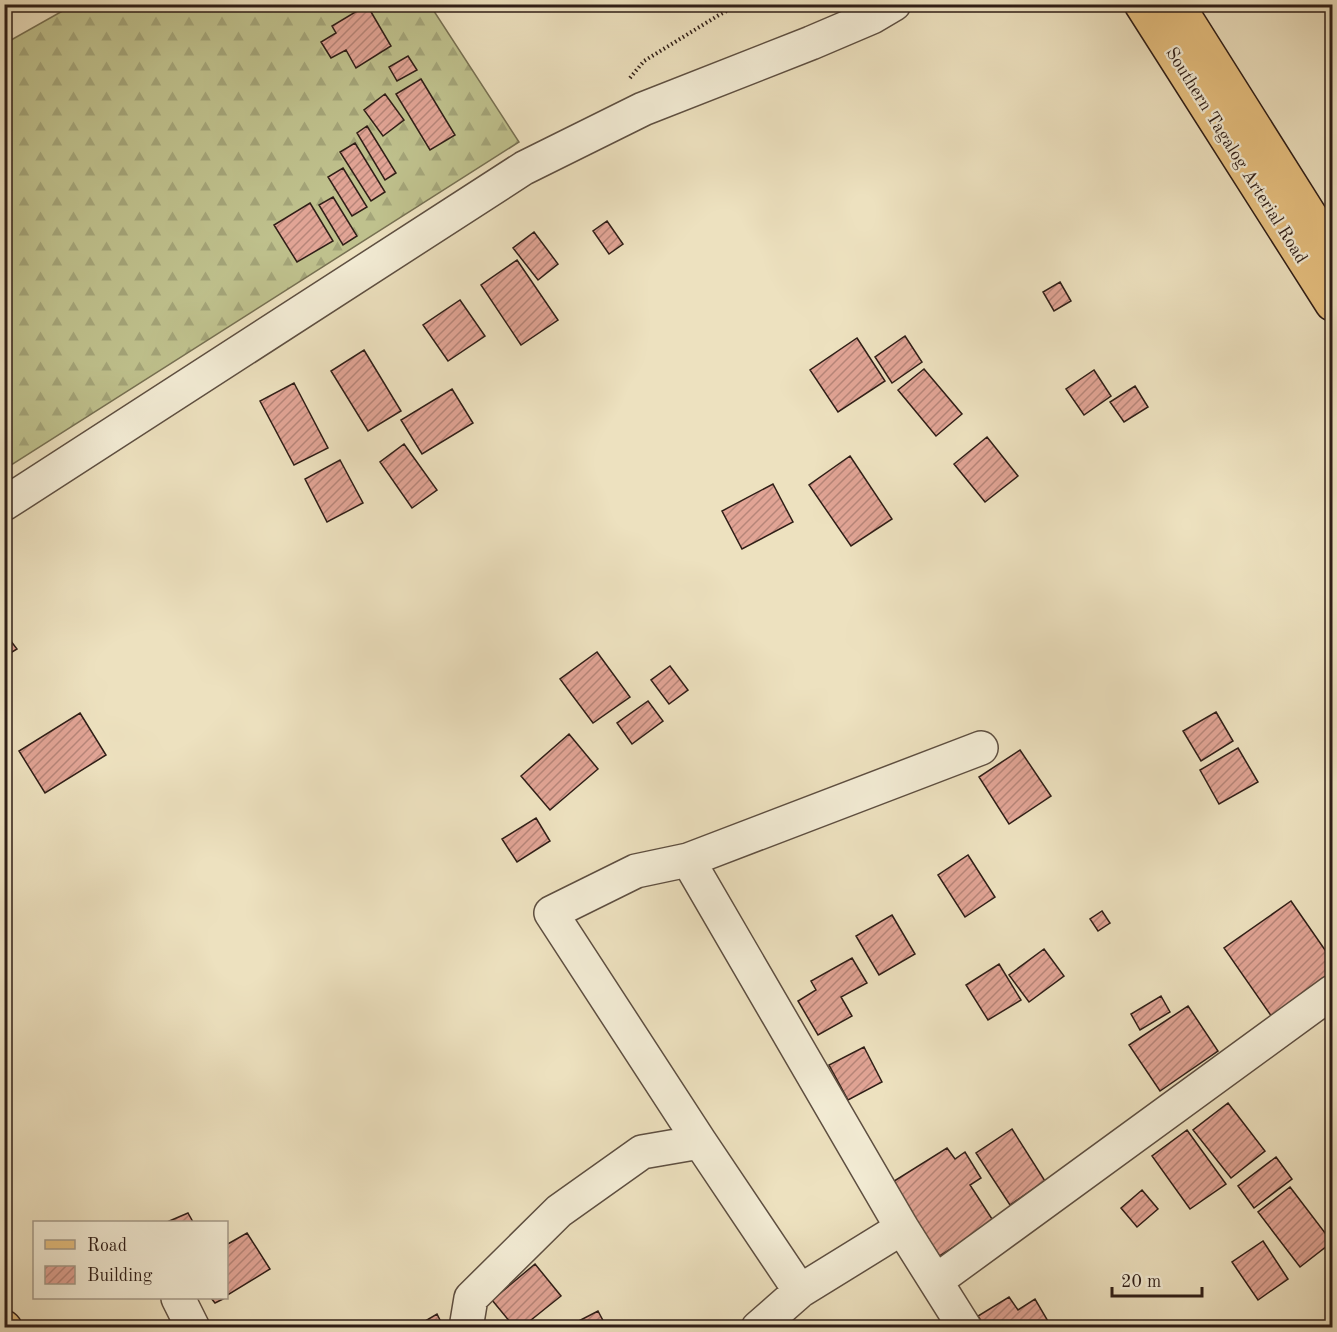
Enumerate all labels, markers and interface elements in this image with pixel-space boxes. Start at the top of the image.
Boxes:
street label: Southern Tagalog Arterial Road [1162,44,1310,267]
legend [33,1221,228,1299]
text: Road [87,1237,127,1255]
scale bar [1112,1260,1202,1298]
text: Building [87,1267,153,1285]
text: 20 m [1121,1273,1161,1291]

